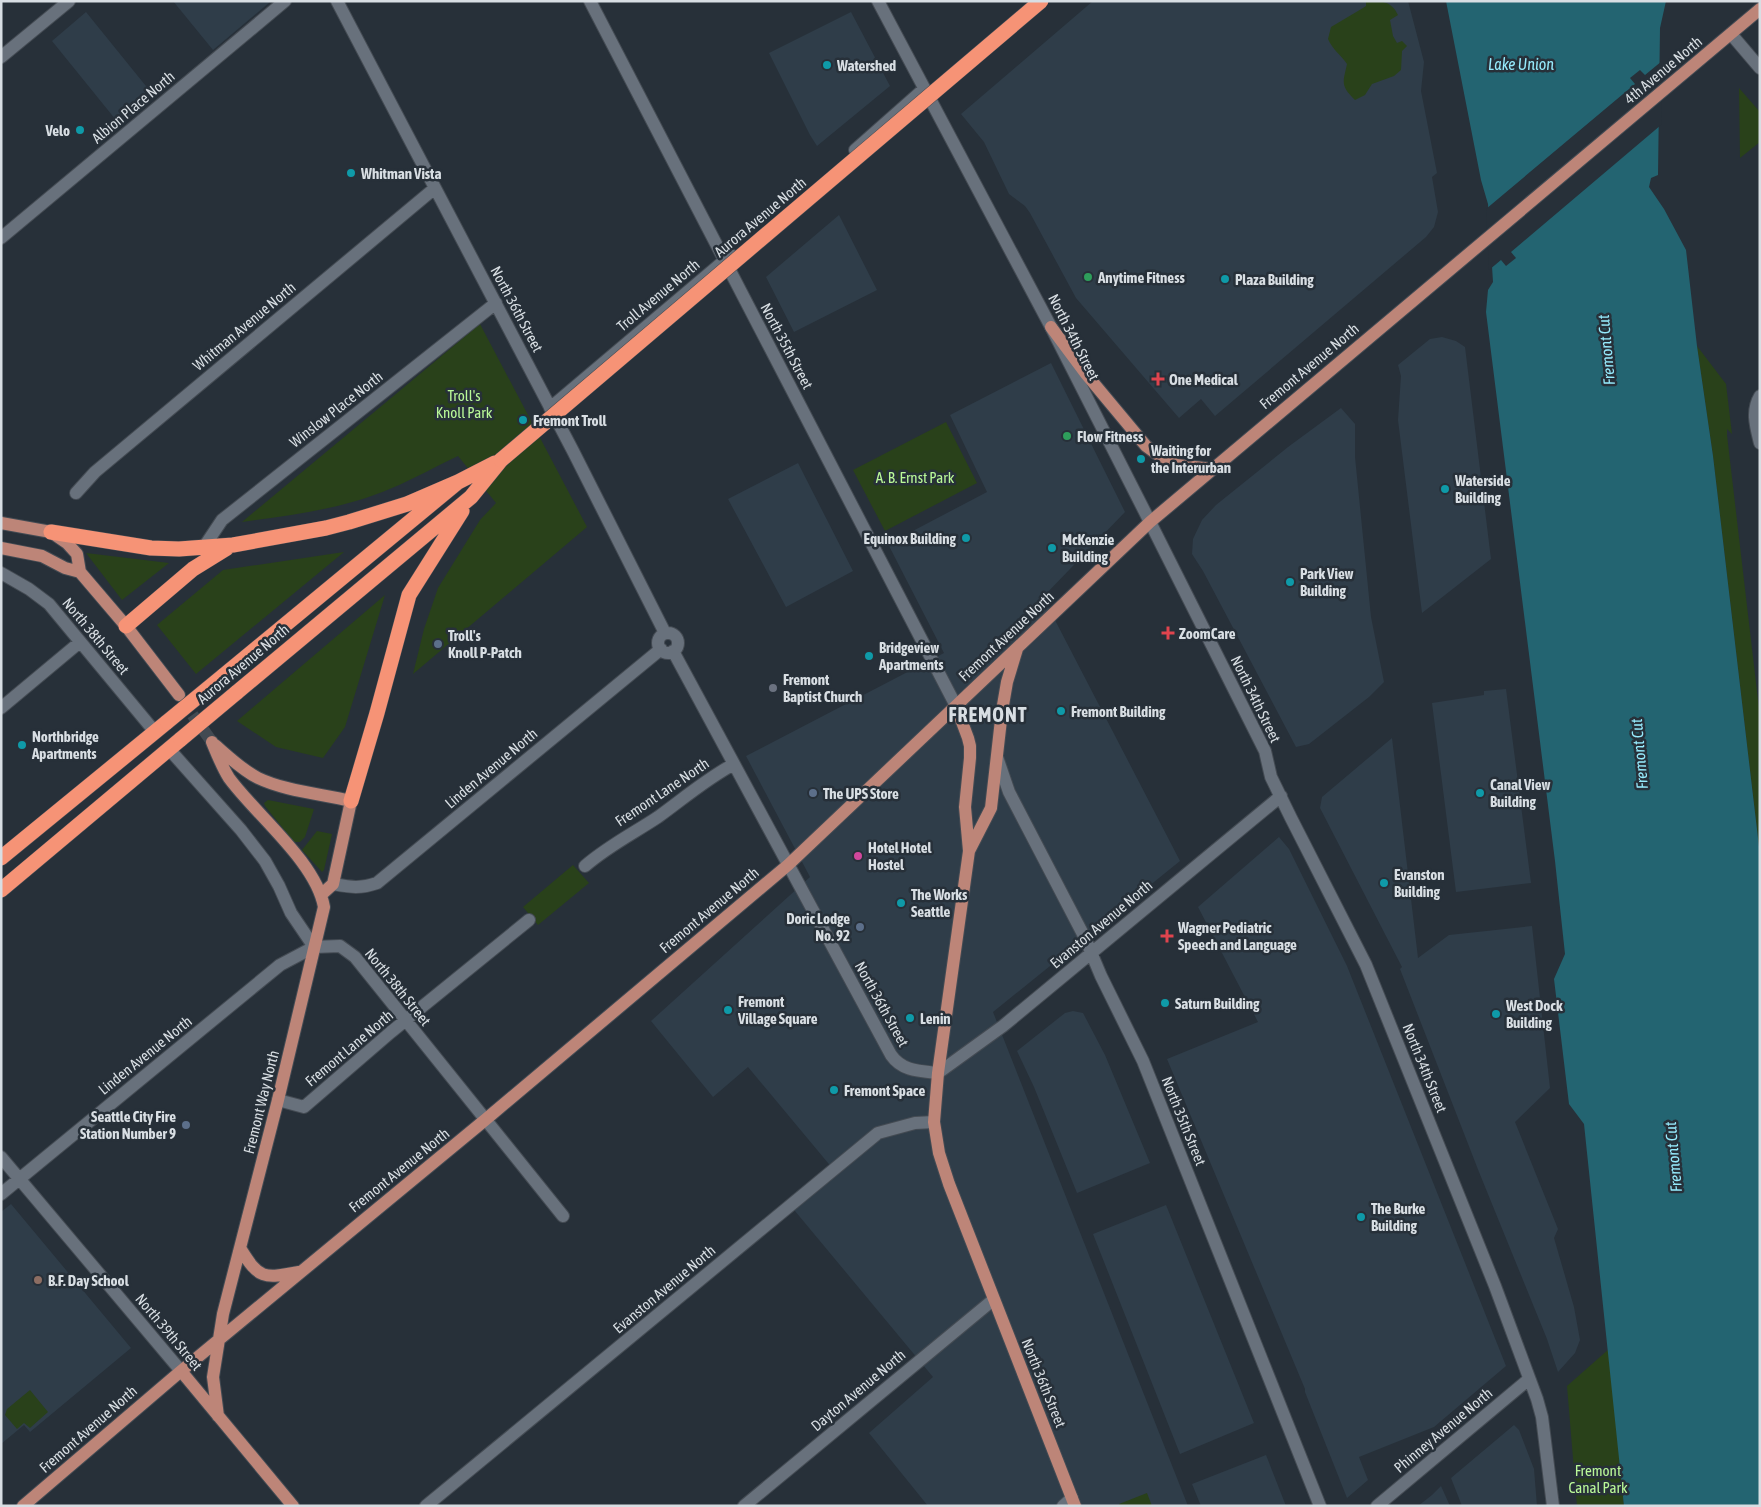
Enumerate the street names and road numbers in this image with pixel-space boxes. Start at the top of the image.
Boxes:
street label: 4th Avenue North [1621,33,1705,107]
street label: Albion Place North [88,67,178,147]
street label: Aurora Avenue North [711,174,809,260]
street label: Troll Avenue North [613,256,703,334]
street label: North 36th Street [487,263,547,355]
street label: Whitman Avenue North [189,278,299,374]
street label: North 34th Street [1045,291,1103,383]
street label: North 35th Street [757,300,817,392]
street label: Fremont Avenue North [1256,320,1362,412]
street label: Winslow Place North [286,367,386,451]
street label: Fremont Avenue North [955,588,1057,684]
street label: North 38th Street [59,594,133,678]
street label: Aurora Avenue North [194,621,292,707]
street label: North 34th Street [1228,653,1284,745]
street label: Linden Avenue North [441,724,541,812]
street label: Fremont Lane North [612,754,712,830]
street label: Fremont Avenue North [656,864,762,956]
street label: Evanston Avenue North [1047,876,1155,972]
street label: North 38th Street [362,945,434,1029]
street label: North 36th Street [852,959,912,1049]
street label: Fremont Lane North [302,1006,396,1090]
street label: Linden Avenue North [95,1012,195,1098]
street label: North 34th Street [1399,1021,1451,1115]
street label: Fremont Way North [240,1049,282,1155]
street label: North 35th Street [1158,1074,1210,1168]
street label: Fremont Avenue North [346,1124,452,1216]
street label: Evanston Avenue North [610,1241,718,1337]
street label: North 39th Street [132,1290,206,1374]
street label: North 36th Street [1018,1336,1070,1430]
street label: Dayton Avenue North [808,1346,908,1434]
street label: Fremont Avenue North [36,1382,140,1476]
street label: Phinney Avenue North [1390,1384,1496,1476]

